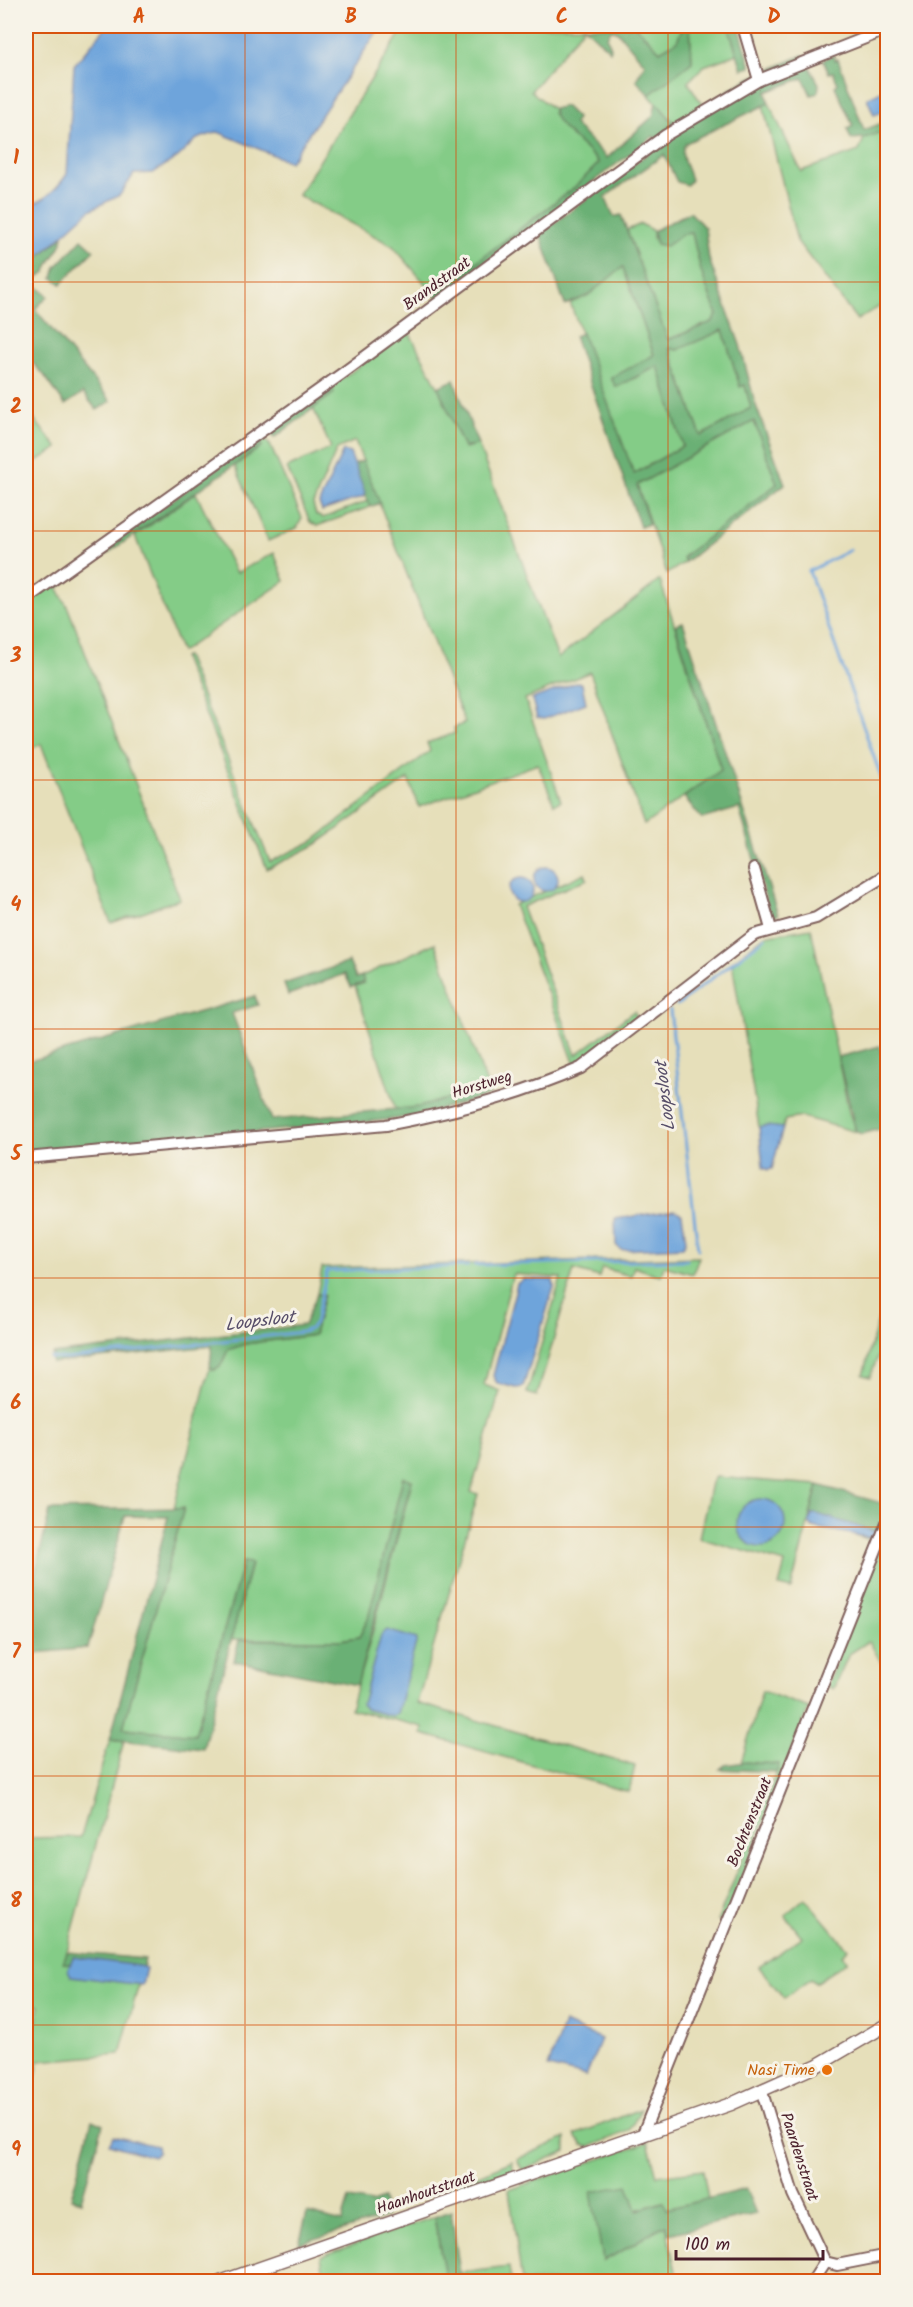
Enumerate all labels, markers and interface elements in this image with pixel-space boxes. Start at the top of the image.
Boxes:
text: A [133,2,145,34]
text: B [345,2,357,34]
text: C [556,2,568,34]
text: D [767,2,781,34]
text: 1 [13,143,19,175]
street label: Brandstraat [398,250,477,317]
text: 2 [10,392,22,424]
text: 3 [10,641,22,673]
text: 4 [11,890,22,922]
water label: Loopsloot [647,1056,685,1133]
street label: Horstweg [449,1064,515,1106]
text: 5 [10,1139,23,1171]
water label: Loopsloot [223,1303,300,1341]
text: 6 [11,1388,22,1420]
text: 7 [11,1637,21,1669]
street label: Bochtenstraat [721,1773,780,1871]
text: 8 [10,1886,22,1918]
place label: Nasi Time [747,2058,815,2083]
marker: Nasi Time [820,2063,834,2077]
street label: Paardenstraat [773,2109,825,2205]
text: 9 [11,2135,21,2167]
street label: Haanhoutstraat [373,2164,480,2222]
scale bar [676,2223,823,2261]
text: 100 m [685,2231,730,2260]

